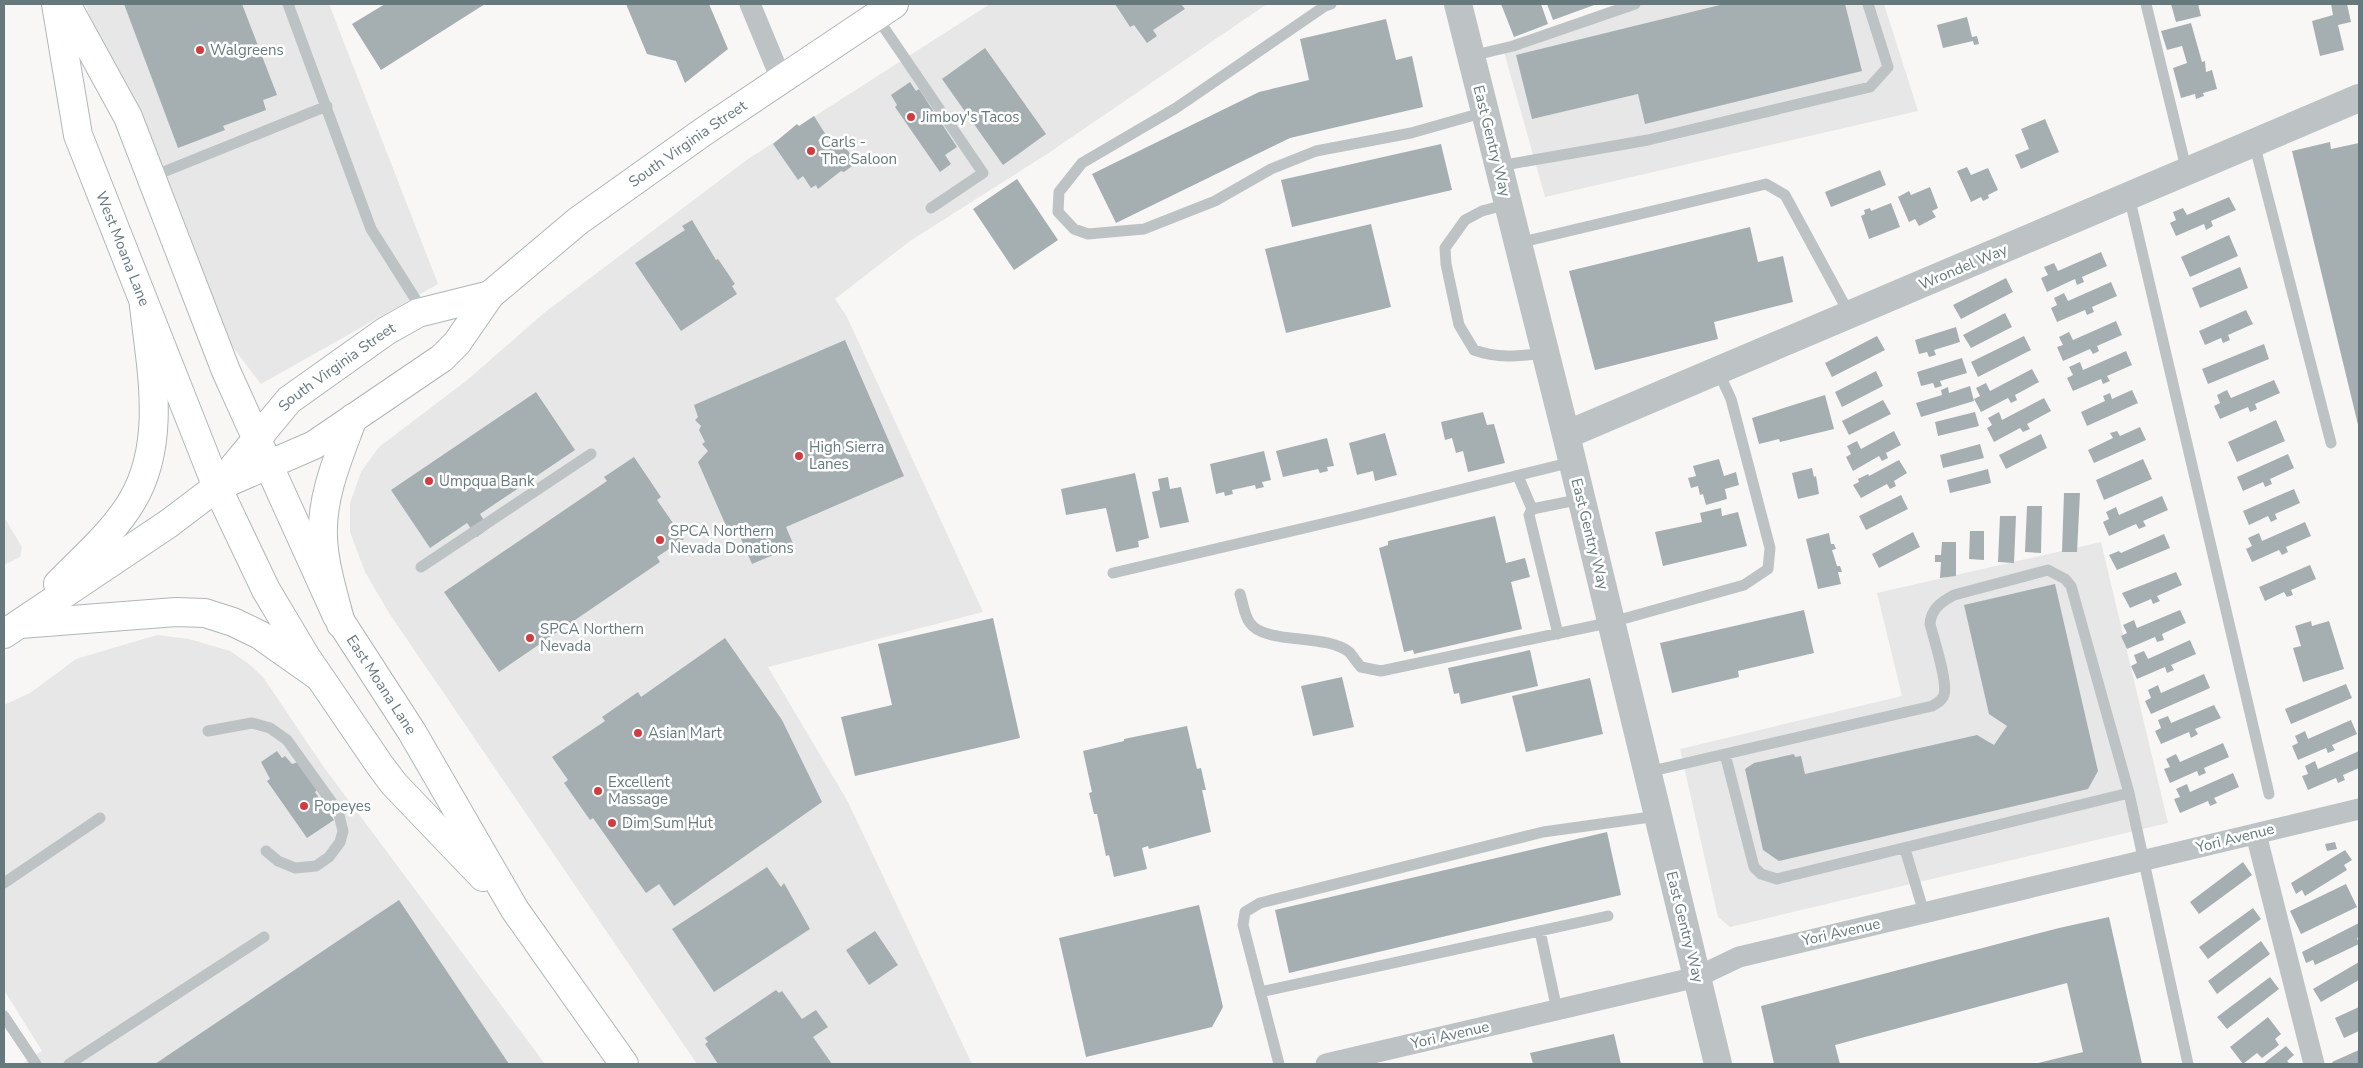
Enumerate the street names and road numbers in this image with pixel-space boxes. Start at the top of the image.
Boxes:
street label: East Gentry Way [1468,83,1516,199]
street label: South Virginia Street [624,95,751,192]
street label: West Moana Lane [91,188,155,309]
street label: Wrondel Way [1916,239,2010,295]
street label: South Virginia Street [274,317,399,415]
street label: East Gentry Way [1566,476,1614,592]
street label: East Moana Lane [342,631,421,738]
street label: Yori Avenue [2193,819,2276,858]
street label: East Gentry Way [1661,869,1709,985]
street label: Yori Avenue [1799,913,1882,951]
street label: Yori Avenue [1408,1016,1491,1054]

